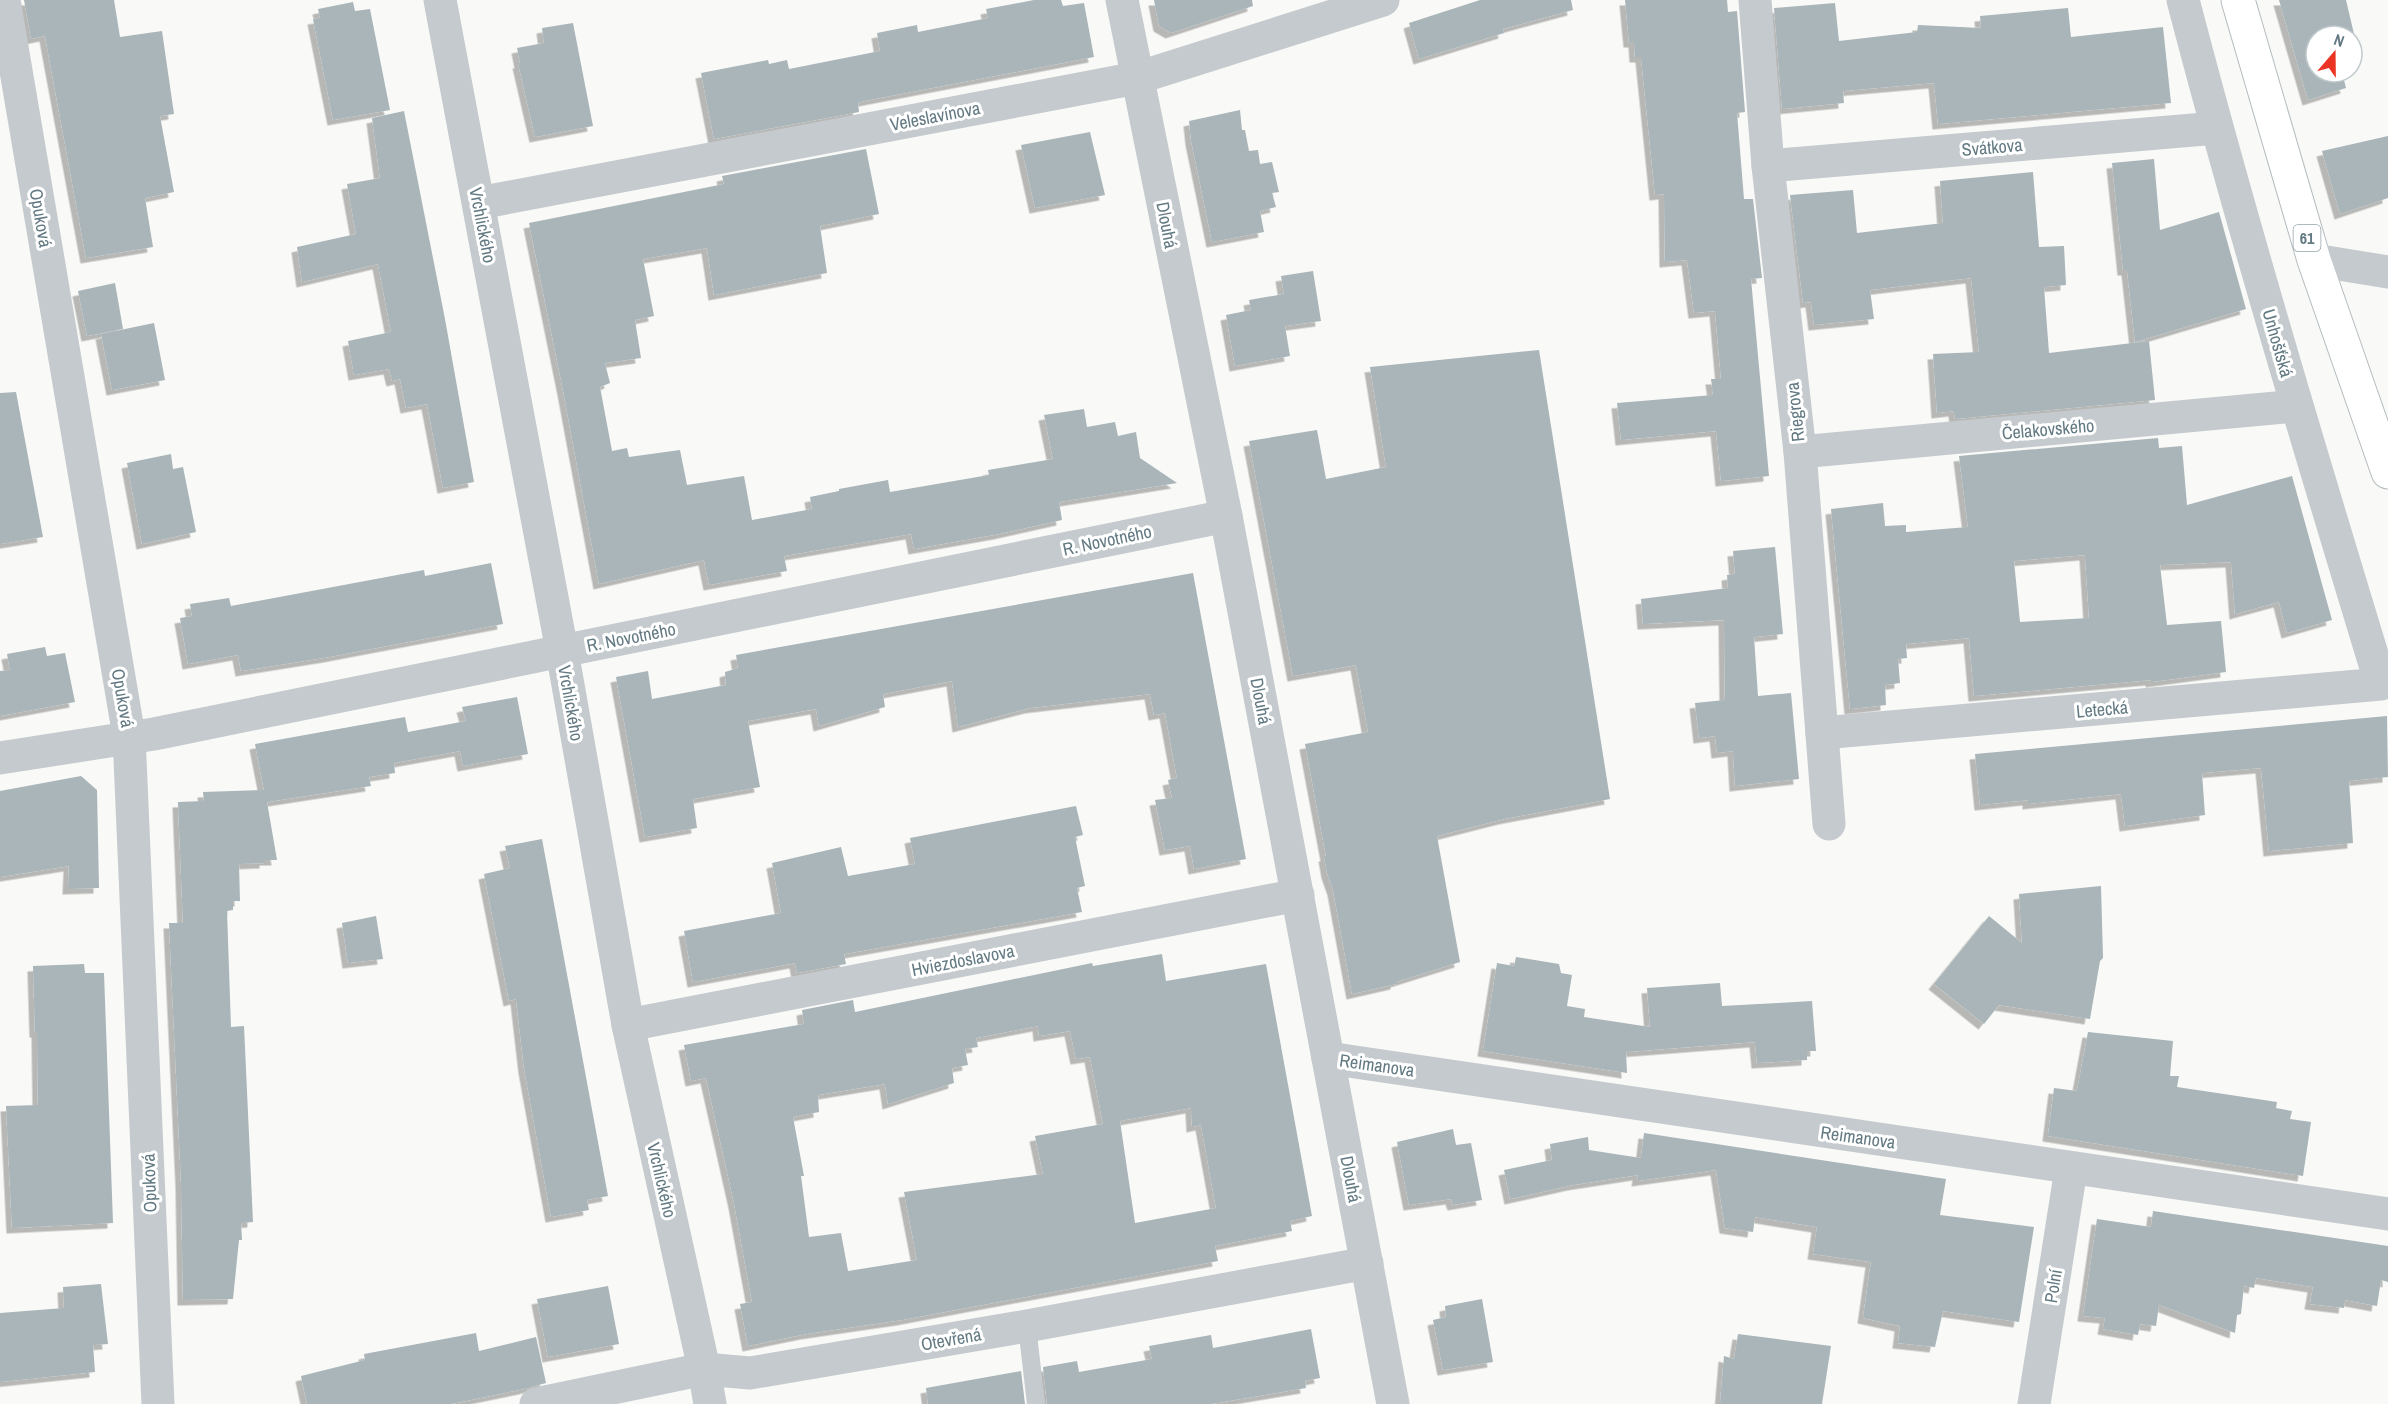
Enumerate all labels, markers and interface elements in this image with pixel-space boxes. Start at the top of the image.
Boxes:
north arrow [2304,24,2364,84]
text: N [2331,28,2347,52]
street label: Veleslavínova [888,95,982,137]
street label: Svátkova [1961,132,2023,162]
street label: Vrchlického [463,185,503,265]
street label: Opuková [24,187,58,249]
street label: Dlouhá [1150,200,1184,250]
road number: 61 [2294,225,2320,251]
street label: Unhošťská [2256,306,2300,380]
street label: Riegrova [1779,381,1811,443]
street label: Čelakovského [2001,413,2095,445]
street label: R. Novotného [1060,518,1154,562]
street label: R. Novotného [584,616,678,658]
street label: Vrchlického [552,663,590,743]
street label: Opuková [106,667,140,729]
street label: Dlouhá [1244,676,1278,726]
street label: Letecká [2075,694,2129,724]
street label: Hviezdoslavova [909,938,1017,982]
street label: Reimanova [1338,1047,1416,1083]
street label: Reimanova [1819,1119,1897,1155]
street label: Vrchlického [641,1140,683,1220]
street label: Opuková [135,1153,163,1213]
street label: Dlouhá [1334,1154,1368,1204]
street label: Polní [2038,1267,2068,1305]
street label: Otevřená [919,1321,983,1357]

